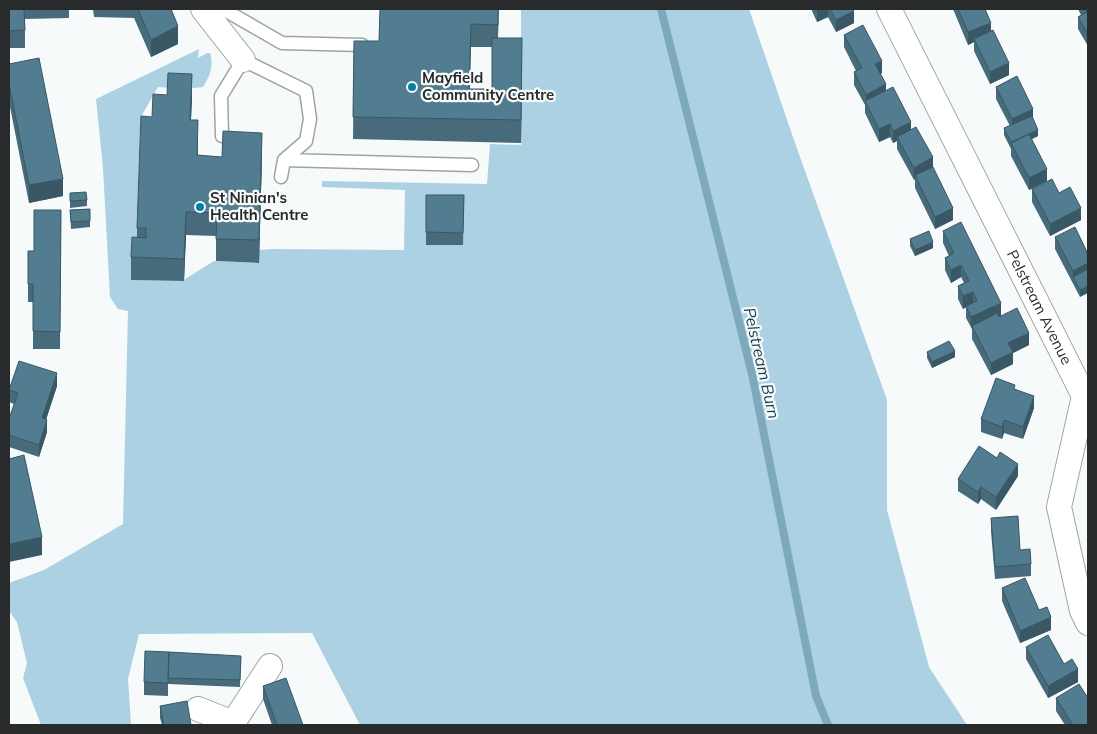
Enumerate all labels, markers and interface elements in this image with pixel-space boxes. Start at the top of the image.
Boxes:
place label: Mayfield Community Centre [422,68,554,104]
marker: Mayfield Community Centre [406,81,418,93]
place label: St Ninian's Health Centre [210,188,309,224]
marker: St Ninian's Health Centre [194,201,206,213]
street label: Pelstream Avenue [1003,247,1077,367]
water label: Pelstream Burn [739,305,785,421]

